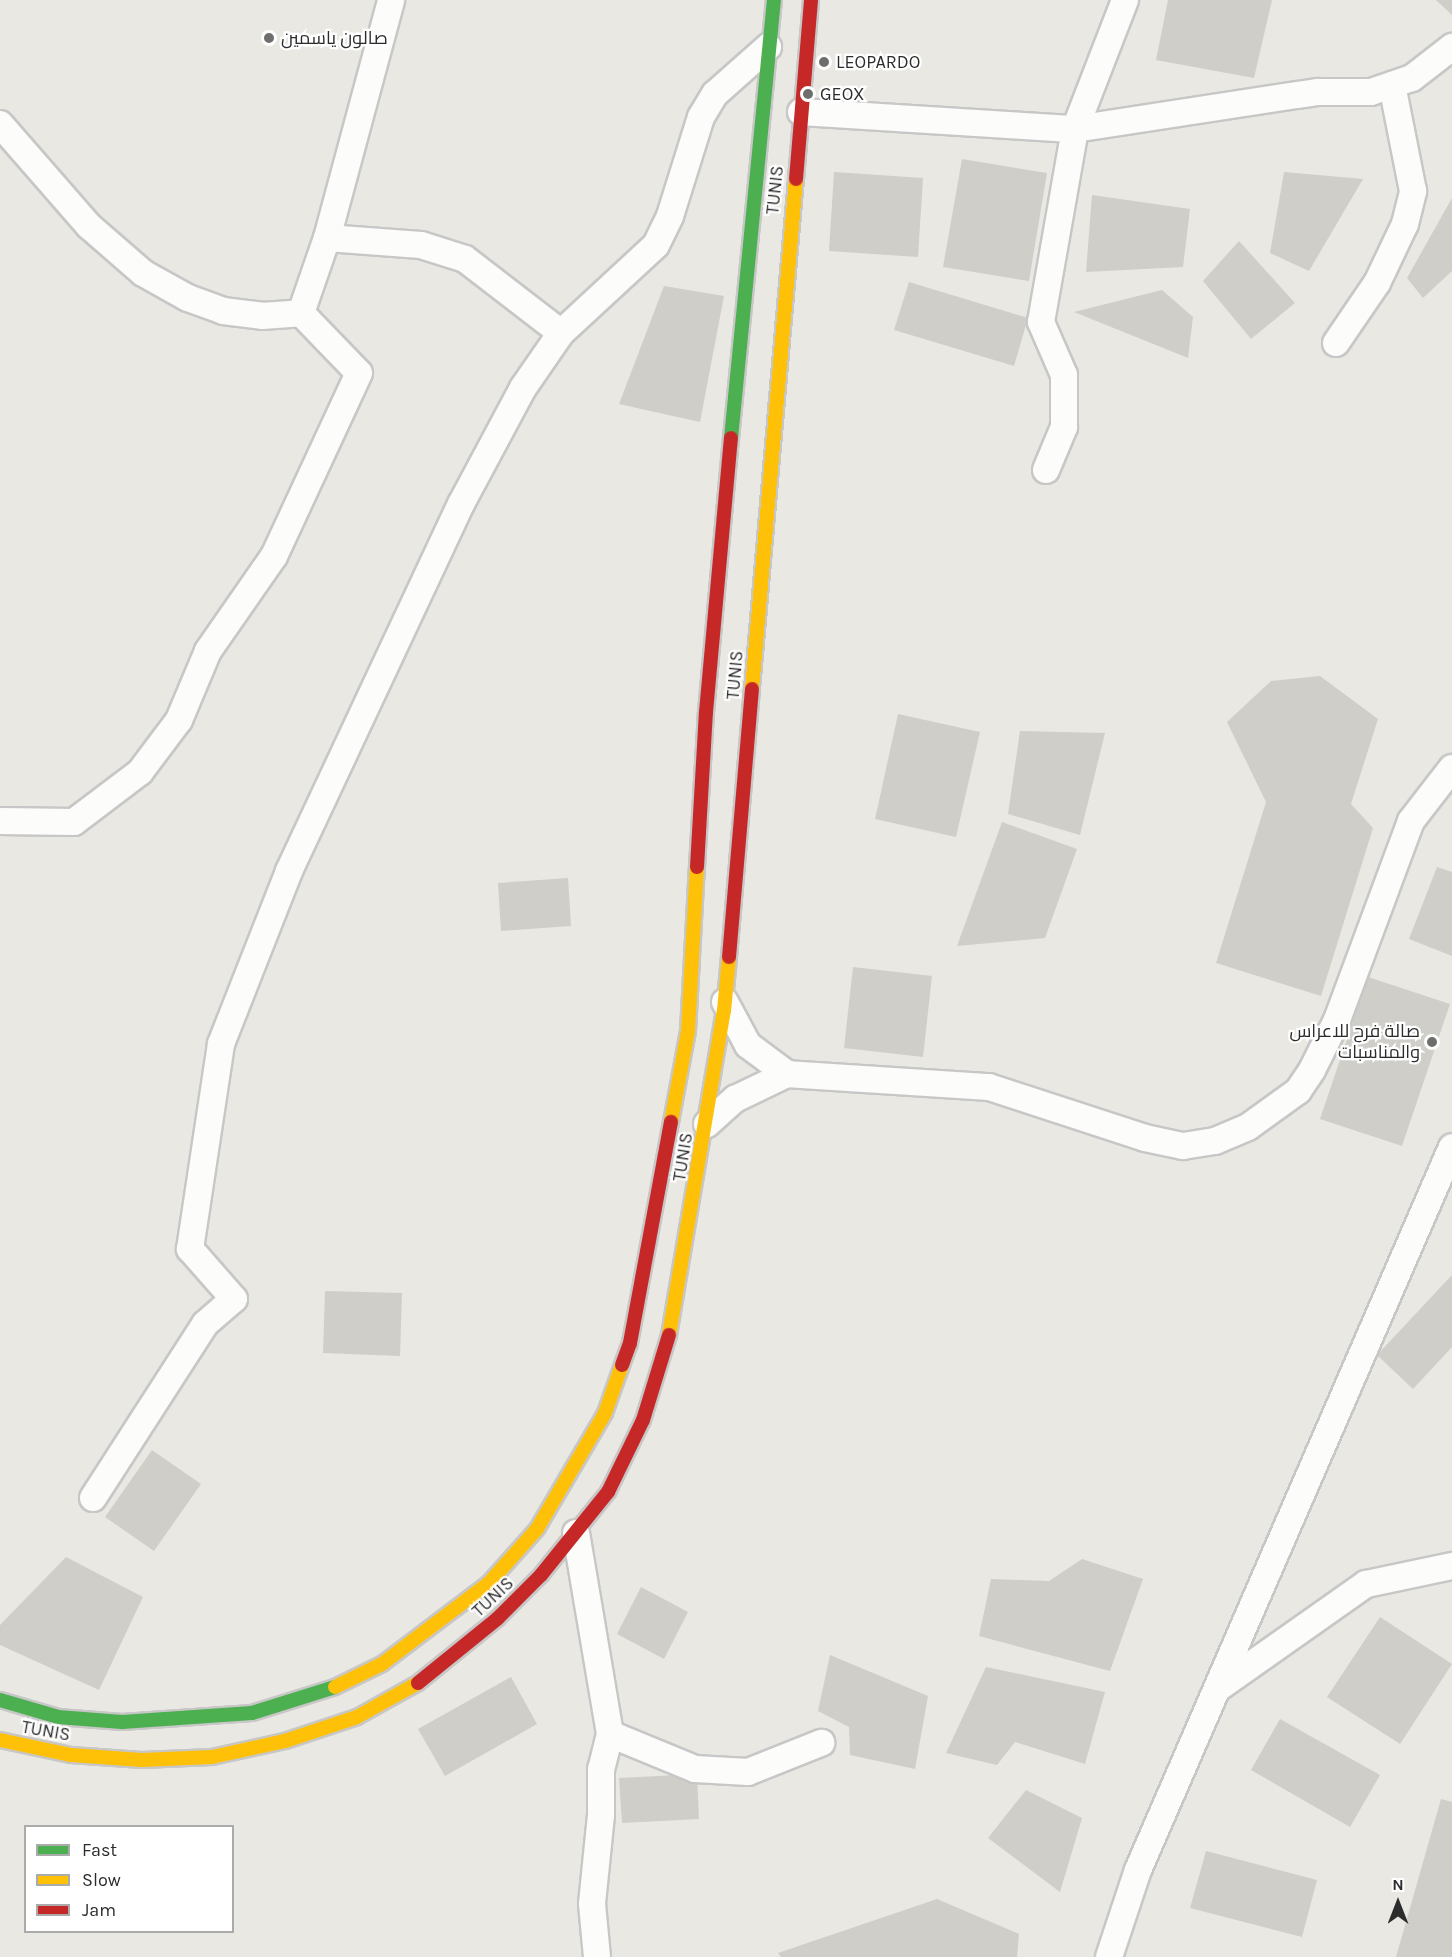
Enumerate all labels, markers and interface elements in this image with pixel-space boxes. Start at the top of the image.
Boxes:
place label: صالون ياسمين [281,27,388,49]
marker: صالون ياسمين [262,31,276,45]
place label: LEOPARDO [836,51,920,73]
marker: LEOPARDO [817,55,831,69]
place label: GEOX [820,83,865,105]
marker: GEOX [801,87,815,101]
street label: TUNIS [762,165,788,215]
street label: TUNIS [722,650,748,700]
place label: صالة فرح للاعراس والمناسبات [1290,1021,1420,1064]
marker: صالة فرح للاعراس والمناسبات [1425,1035,1439,1049]
street label: TUNIS [669,1131,697,1183]
street label: TUNIS [468,1572,518,1622]
street label: TUNIS [20,1716,72,1746]
legend [24,1825,234,1933]
text: Fast [82,1839,117,1861]
text: Slow [82,1869,121,1891]
north arrow [1368,1873,1428,1933]
text: N [1392,1875,1404,1894]
text: Jam [82,1899,116,1921]

